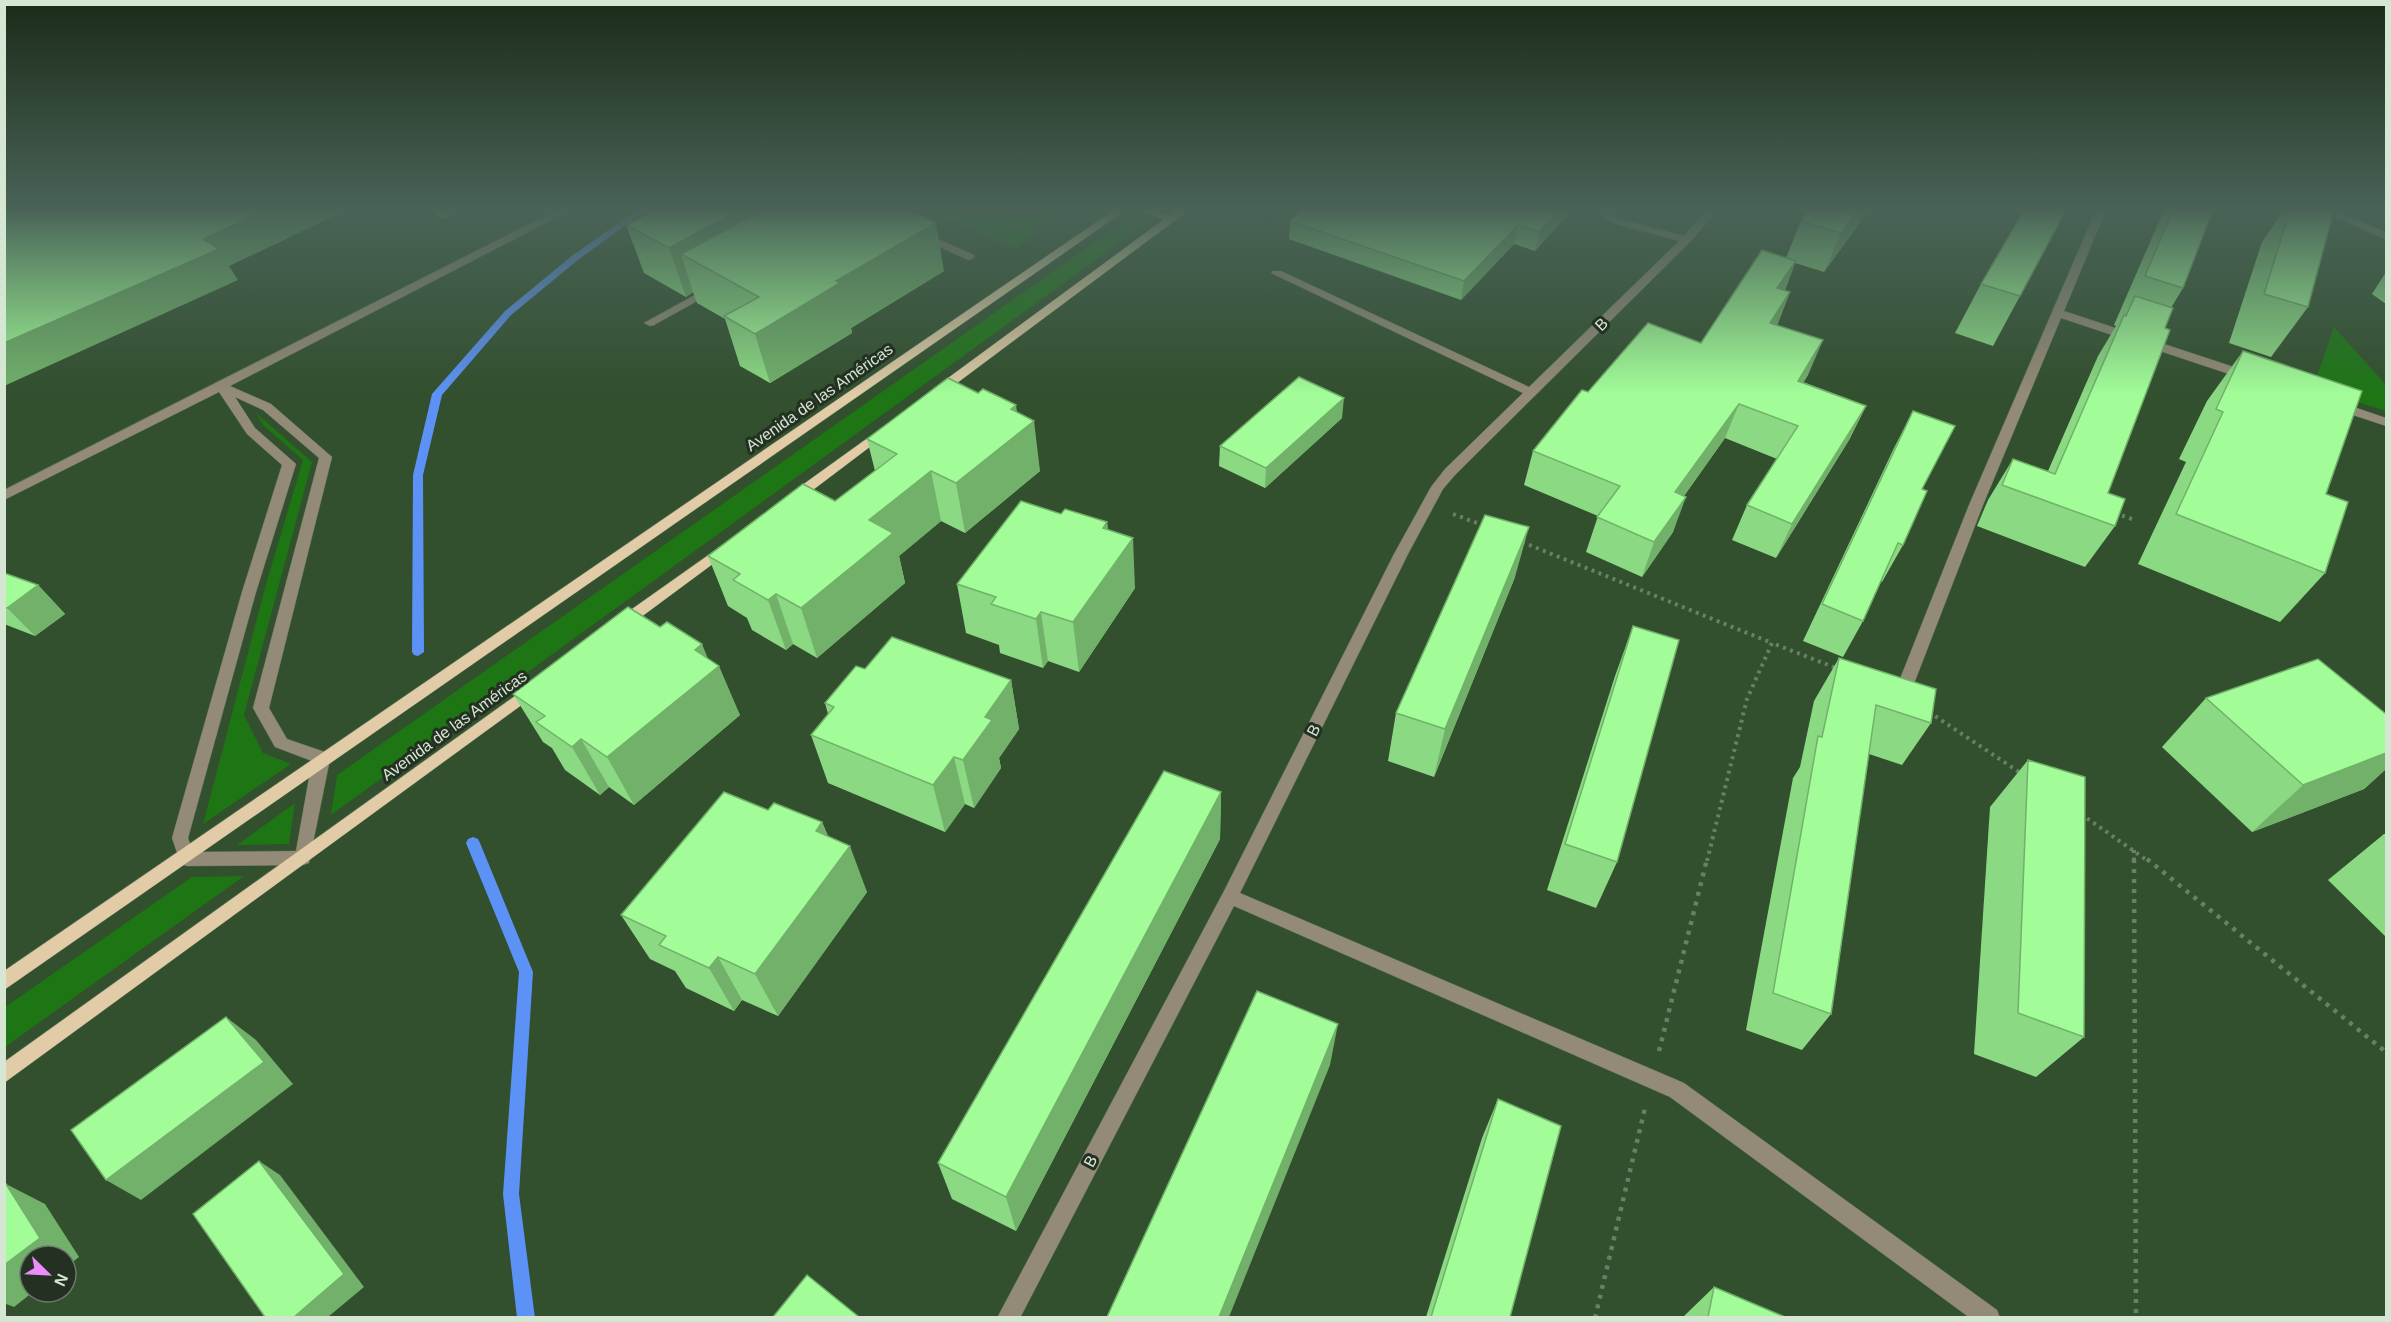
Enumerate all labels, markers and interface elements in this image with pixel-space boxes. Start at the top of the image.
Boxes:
street label: B [1592,315,1611,334]
street label: Avenida de las Américas [743,340,896,455]
street label: Avenida de las Américas [379,667,530,784]
street label: B [1303,722,1323,739]
street label: B [1080,1153,1100,1170]
north arrow [18,1244,78,1304]
text: N [51,1271,71,1289]

